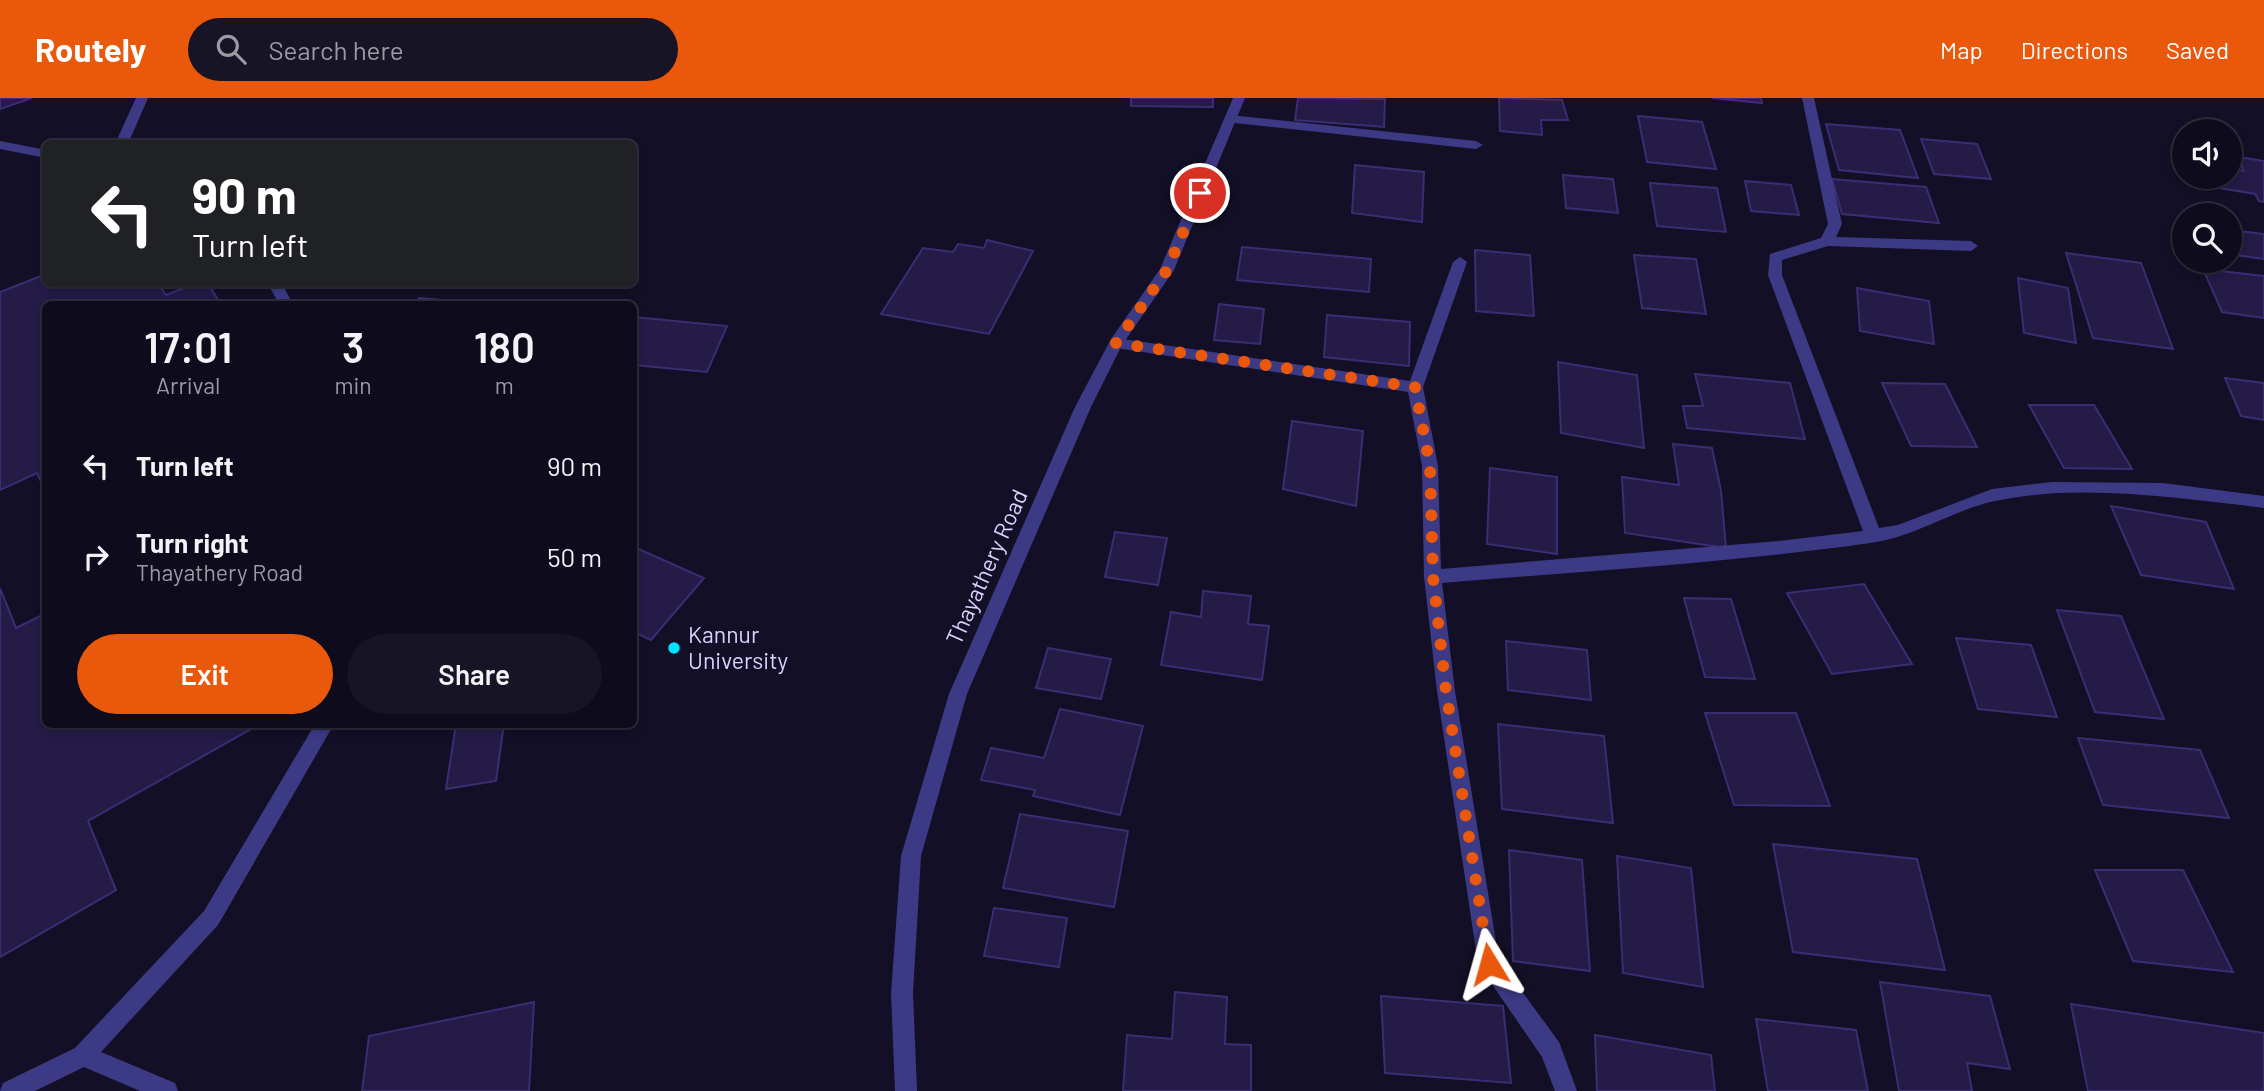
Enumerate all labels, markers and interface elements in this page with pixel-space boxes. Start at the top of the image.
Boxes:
search box [188,18,678,81]
text: Routely [35,29,146,69]
icon: search [212,30,250,68]
text: Search here [268,34,404,65]
text: Map [1940,35,1983,64]
text: Directions [2021,35,2128,64]
text: Saved [2166,35,2229,64]
map controls [2172,119,2242,273]
button: sound [2172,119,2242,189]
pin [1170,163,1230,223]
text: 90 m [192,165,297,224]
icon: left [77,168,168,259]
icon: arrive [1181,174,1219,212]
button: search [2172,203,2242,273]
text: Turn left [192,225,309,263]
text: 17:01 [144,321,232,371]
text: 3 [342,321,364,371]
text: 180 [474,321,535,371]
text: Arrival [156,371,220,399]
text: min [334,371,372,399]
text: m [495,371,514,399]
icon: left [77,447,115,485]
text: Turn left [136,450,234,481]
text: 90 m [547,450,602,481]
street label: Thayathery Road [939,485,1033,649]
text: Turn right [136,527,249,558]
icon: right [77,538,115,576]
text: 50 m [547,541,602,572]
text: Thayathery Road [136,558,303,586]
place label: Kannur University [688,620,789,674]
button: Exit [77,634,333,714]
button: Share [347,634,602,714]
marker: Kannur University [666,640,682,656]
position arrow [1452,927,1526,1001]

